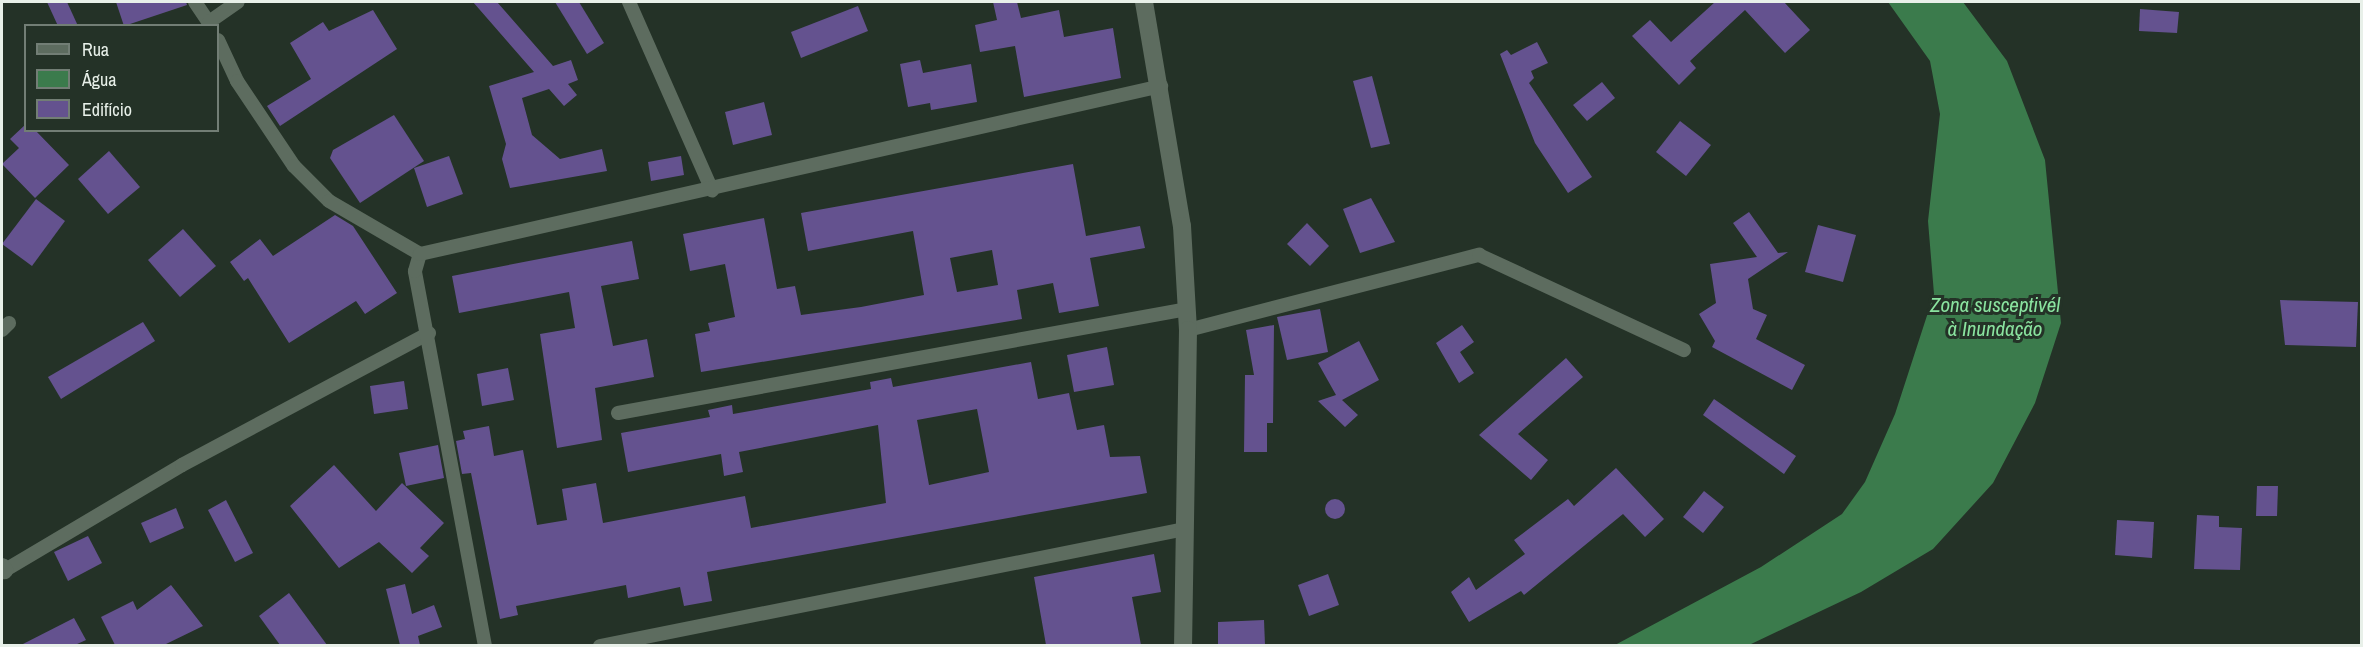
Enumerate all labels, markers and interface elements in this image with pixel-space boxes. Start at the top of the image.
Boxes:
legend [24,24,219,132]
text: Rua [82,37,109,62]
text: Água [82,67,116,92]
text: Edifício [82,97,132,122]
water label: Zona susceptivél à Inundação [1930,292,2060,342]

